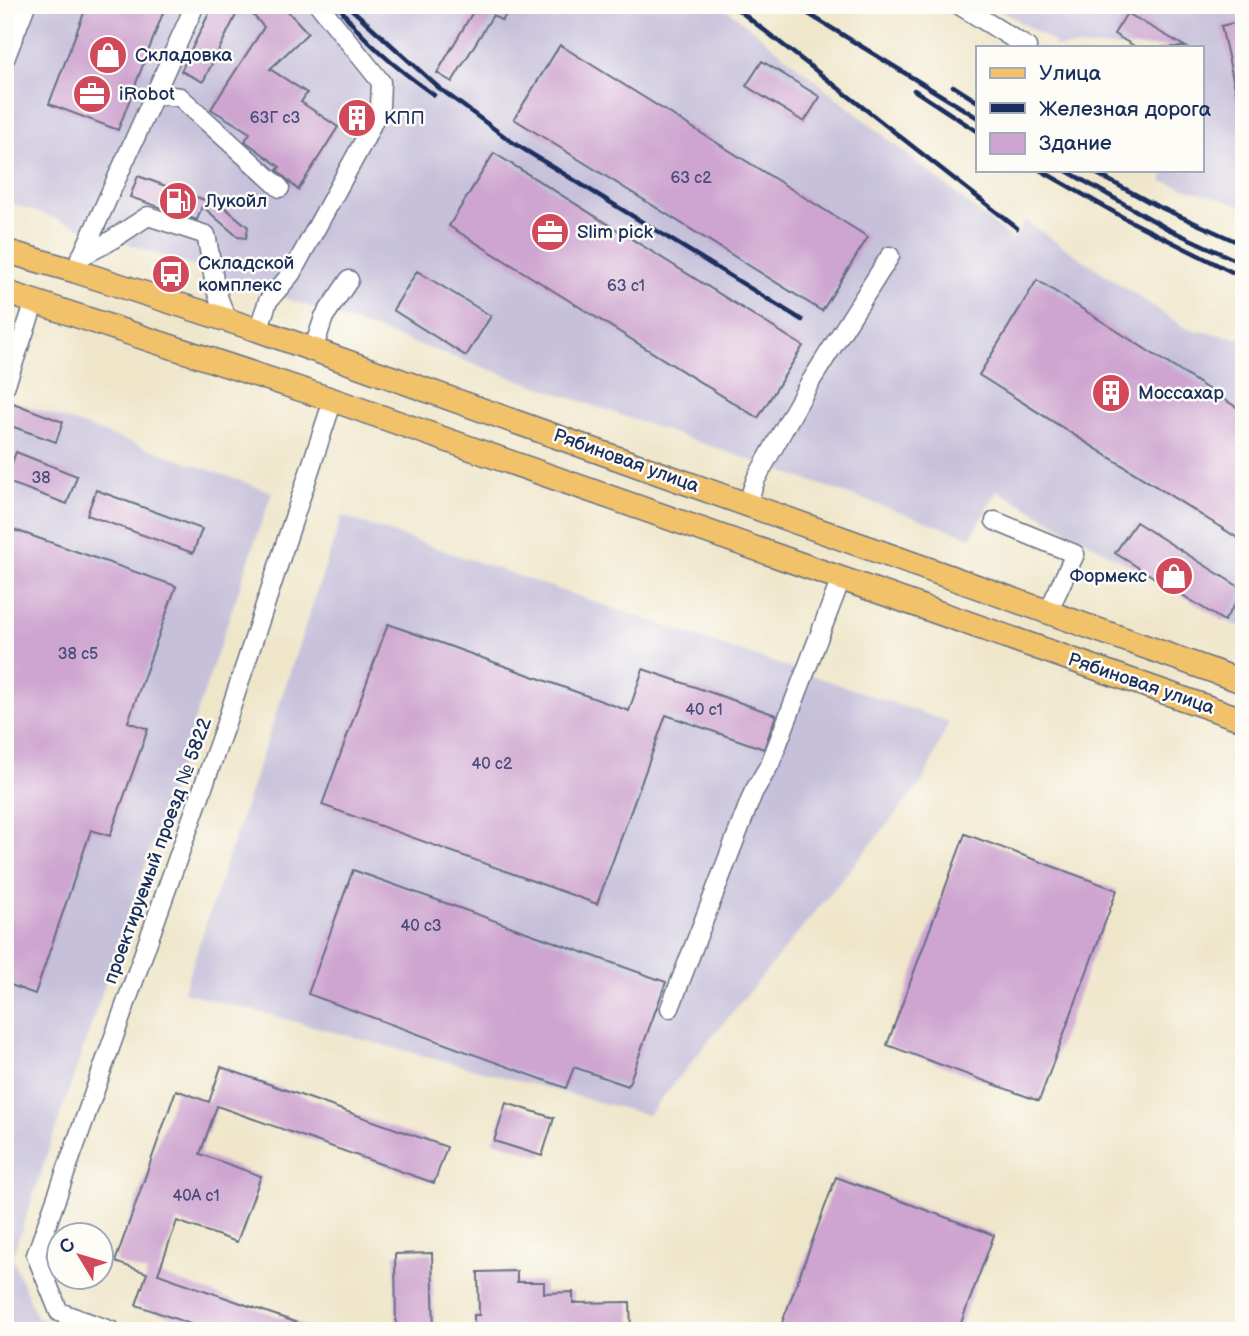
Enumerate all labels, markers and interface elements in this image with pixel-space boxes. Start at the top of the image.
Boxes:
shop icon: Складовка [87,34,129,76]
place label: Складовка [135,44,232,67]
legend [976,46,1204,172]
text: Улица [1039,61,1102,86]
office icon: iRobot [71,73,113,115]
place label: iRobot [119,83,175,106]
building icon: КПП [336,97,378,139]
text: Железная дорога [1039,97,1212,122]
place label: КПП [384,107,425,130]
house number: 63Г с3 [250,109,300,128]
text: Здание [1039,131,1112,156]
house number: 63 с2 [670,169,712,188]
fuel station icon: Лукойл [157,180,199,222]
place label: Лукойл [204,190,267,213]
office icon: Slim pick [529,211,571,253]
place label: Slim pick [577,221,654,244]
place label: Складской комплекс [198,252,294,297]
bus stop icon: Складской комплекс [150,253,192,295]
house number: 63 с1 [607,277,645,296]
building icon: Моссахар [1090,372,1132,414]
place label: Моссахар [1138,382,1224,405]
street label: Рябиновая улица [550,424,702,498]
house number: 38 [31,469,51,488]
shop icon: Формекс [1153,555,1195,597]
place label: Формекс [1069,565,1148,588]
house number: 38 с5 [58,645,98,664]
street label: Рябиновая улица [1065,648,1217,720]
house number: 40 с1 [685,701,723,720]
street label: проектируемый проезд № 5822 [99,714,217,987]
house number: 40 с2 [472,755,513,774]
house number: 40 с3 [400,917,442,936]
house number: 40А с1 [172,1187,220,1206]
north arrow [46,1220,116,1290]
text: С [55,1234,81,1259]

